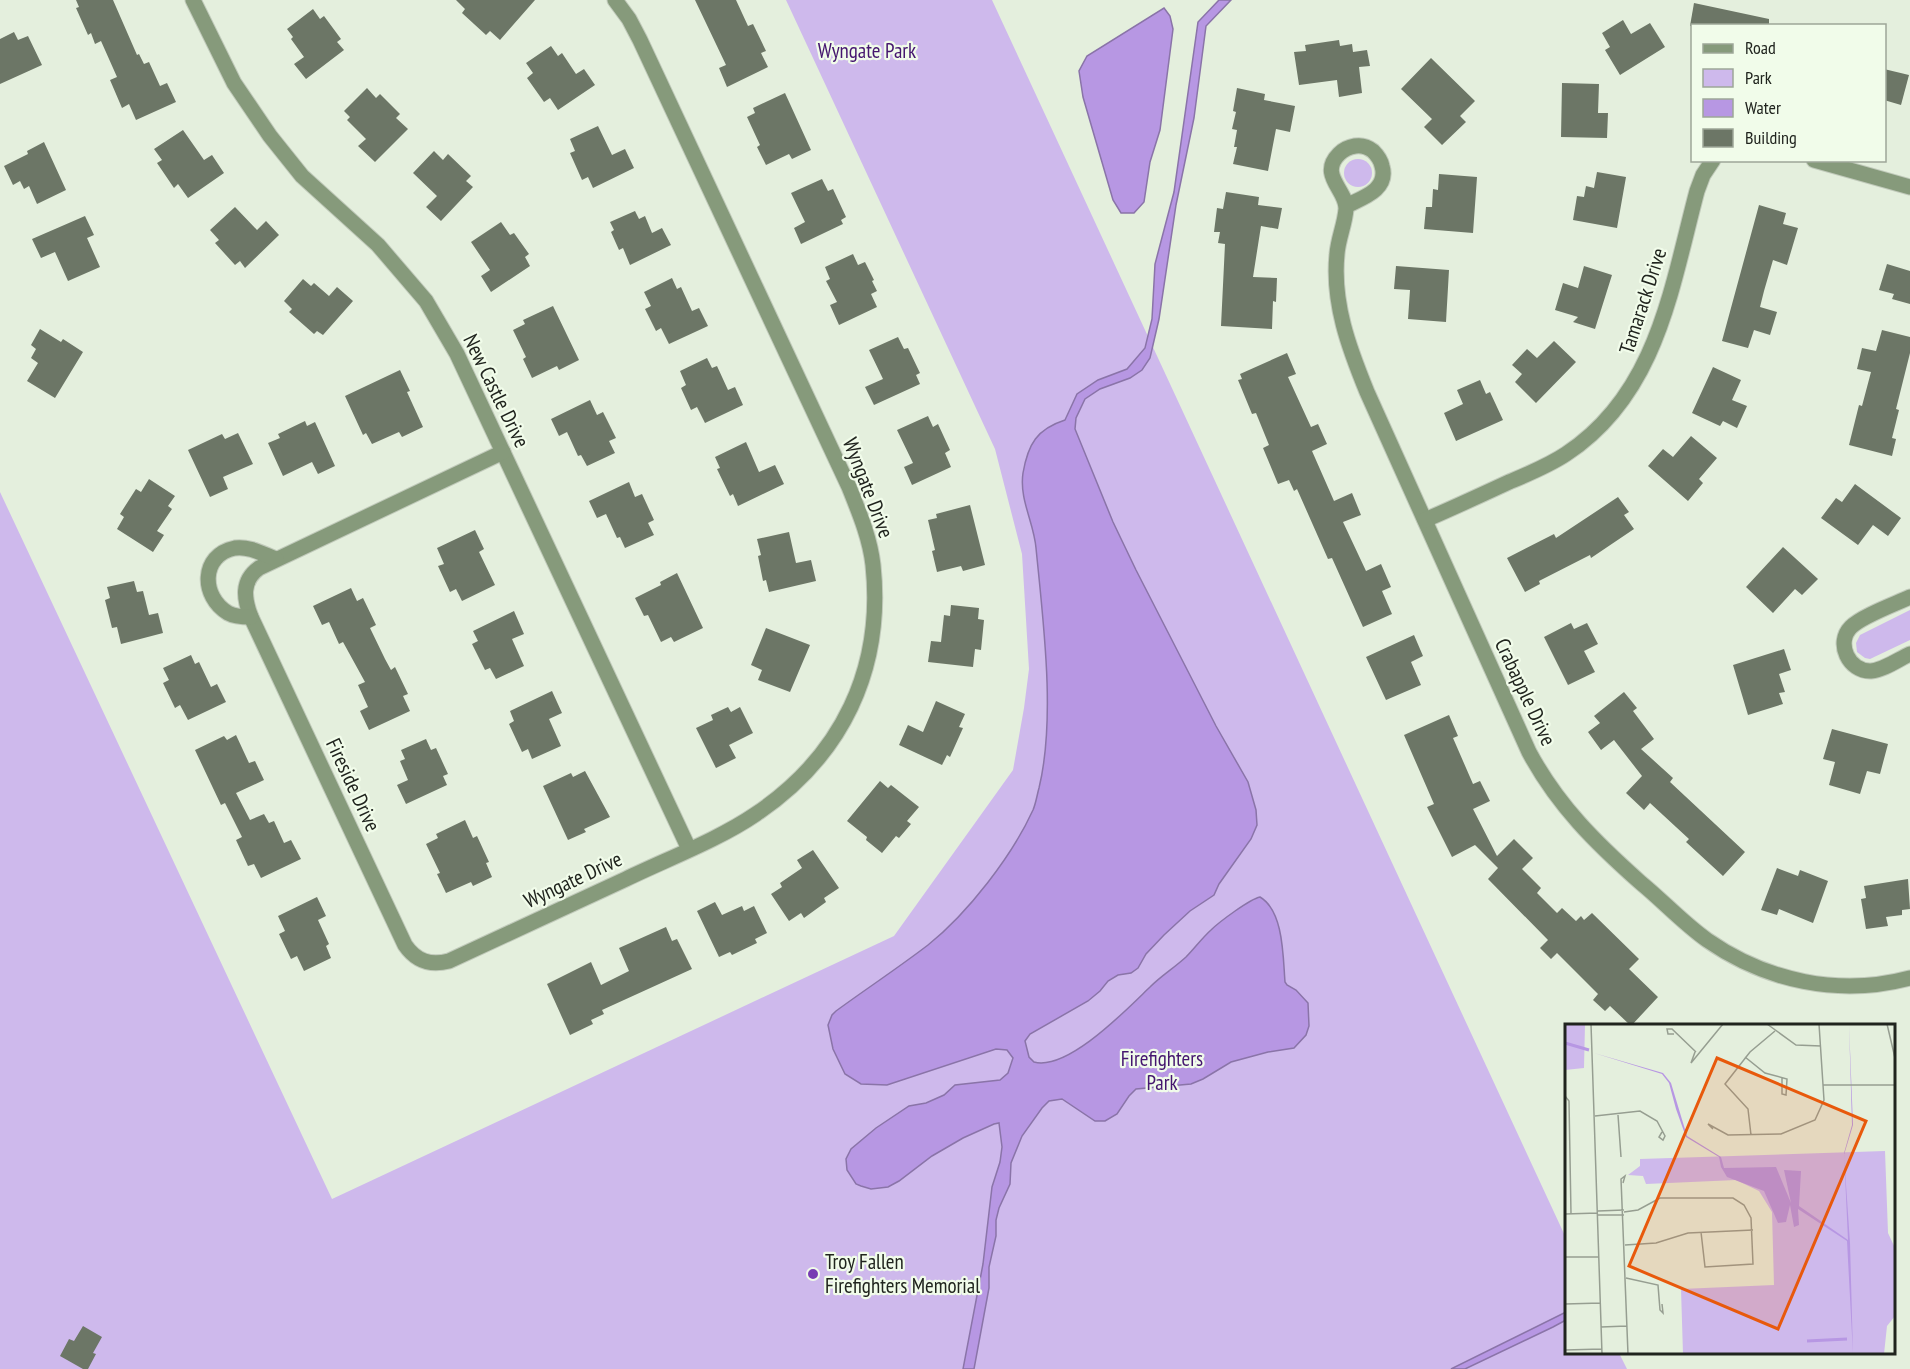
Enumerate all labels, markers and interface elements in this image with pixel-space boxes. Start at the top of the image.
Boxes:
legend [1691,24,1886,162]
text: Road [1745,36,1776,59]
park label: Wyngate Park [818,37,916,64]
text: Park [1745,66,1772,89]
text: Water [1745,96,1781,119]
text: Building [1745,126,1797,149]
street label: Tamarack Drive [1613,244,1672,357]
street label: New Castle Drive [457,330,536,452]
street label: Wyngate Drive [837,434,900,542]
street label: Crabapple Drive [1489,634,1562,750]
street label: Fireside Drive [320,734,387,836]
street label: Wyngate Drive [519,845,626,914]
inset map [1565,1024,1895,1354]
park label: Firefighters Park [1121,1045,1203,1096]
place label: Troy Fallen Firefighters Memorial [825,1248,980,1299]
marker: Troy Fallen Firefighters Memorial [806,1267,820,1281]

